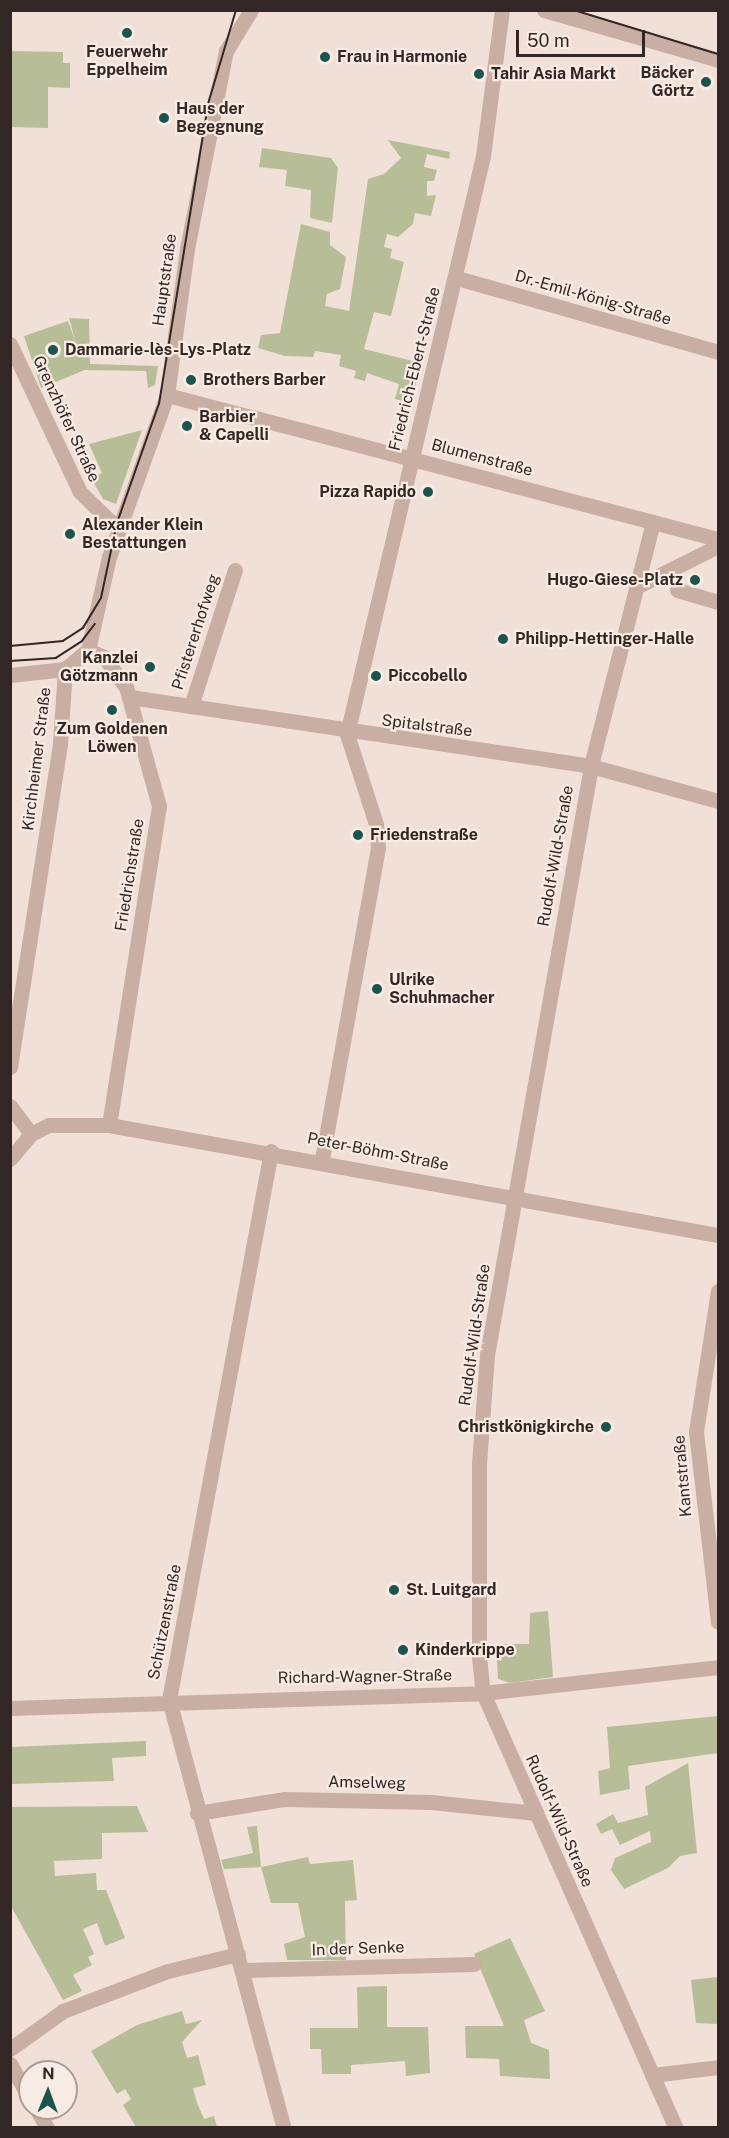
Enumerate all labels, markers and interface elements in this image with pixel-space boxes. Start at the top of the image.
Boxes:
scale bar [519,18,648,56]
marker: Feuerwehr Eppelheim [120,26,134,40]
text: 50 m [527,30,570,51]
place label: Feuerwehr Eppelheim [86,42,168,80]
place label: Frau in Harmonie [337,47,467,67]
marker: Frau in Harmonie [318,50,332,64]
place label: Bäcker Görtz [641,63,694,101]
place label: Tahir Asia Markt [491,64,616,84]
marker: Tahir Asia Markt [472,67,486,81]
marker: Bäcker Görtz [699,75,713,89]
place label: Haus der Begegnung [176,99,264,137]
marker: Haus der Begegnung [157,111,171,125]
street label: Hauptstraße [149,232,181,328]
street label: Dr.-Emil-König-Straße [513,266,673,330]
street label: Friedrich-Ebert-Straße [385,285,445,453]
place label: Dammarie-lès-Lys-Platz [65,340,251,360]
marker: Dammarie-lès-Lys-Platz [46,343,60,357]
street label: Grenzhöfer Straße [28,353,104,485]
place label: Brothers Barber [203,370,326,390]
marker: Brothers Barber [184,373,198,387]
place label: Barbier & Capelli [199,407,269,445]
marker: Barbier & Capelli [180,419,194,433]
street label: Blumenstraße [429,435,535,481]
place label: Pizza Rapido [319,482,416,502]
marker: Pizza Rapido [421,485,435,499]
place label: Alexander Klein Bestattungen [82,515,203,553]
marker: Alexander Klein Bestattungen [63,527,77,541]
place label: Hugo-Giese-Platz [547,570,683,590]
street label: Pfistererhofweg [168,572,224,692]
marker: Hugo-Giese-Platz [688,573,702,587]
place label: Philipp-Hettinger-Halle [515,629,694,649]
marker: Philipp-Hettinger-Halle [496,632,510,646]
place label: Kanzlei Götzmann [60,648,138,686]
marker: Kanzlei Götzmann [143,660,157,674]
place label: Piccobello [388,666,467,686]
marker: Piccobello [369,669,383,683]
street label: Kirchheimer Straße [19,686,55,832]
marker: Zum Goldenen Löwen [105,703,119,717]
street label: Spitalstraße [381,711,473,741]
place label: Zum Goldenen Löwen [56,719,168,757]
street label: Rudolf-Wild-Straße [534,784,578,928]
street label: Friedrichstraße [112,817,148,933]
place label: Friedenstraße [370,825,478,845]
marker: Friedenstraße [351,828,365,842]
place label: Ulrike Schuhmacher [389,970,495,1008]
marker: Ulrike Schuhmacher [370,982,384,996]
street label: Peter-Böhm-Straße [306,1129,450,1175]
street label: Rudolf-Wild-Straße [456,1263,494,1407]
place label: Christkönigkirche [458,1417,594,1437]
marker: Christkönigkirche [599,1420,613,1434]
street label: Kantstraße [670,1434,696,1518]
street label: Schützenstraße [144,1563,186,1681]
place label: St. Luitgard [406,1580,497,1600]
marker: St. Luitgard [387,1583,401,1597]
place label: Kinderkrippe [415,1640,515,1660]
marker: Kinderkrippe [396,1643,410,1657]
street label: Richard-Wagner-Straße [278,1666,452,1688]
street label: Rudolf-Wild-Straße [521,1752,597,1890]
street label: Amselweg [328,1773,406,1793]
street label: In der Senke [311,1938,405,1960]
north arrow [18,2060,78,2120]
text: N [42,2064,55,2083]

